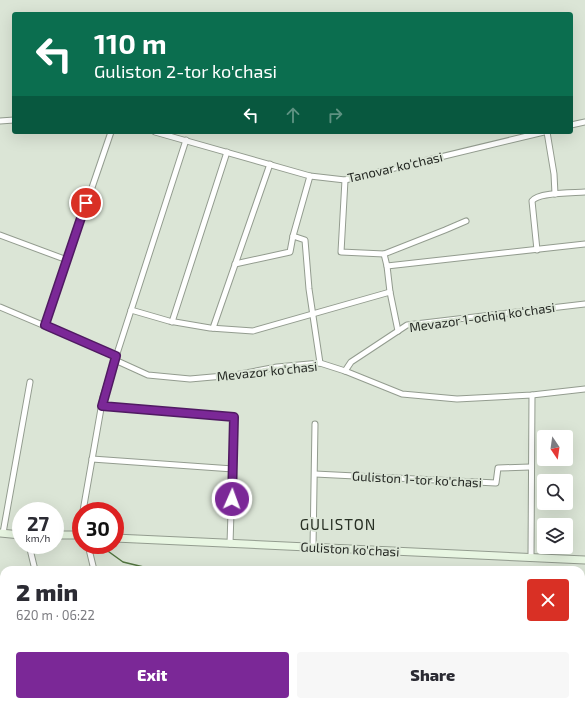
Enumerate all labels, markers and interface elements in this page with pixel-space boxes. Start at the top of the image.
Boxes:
text: 110 m [94,26,167,60]
icon: left [28,28,80,80]
text: Guliston 2-tor ko'chasi [94,60,277,82]
icon: left [240,104,262,126]
icon: ahead [282,104,304,126]
icon: right [324,104,346,126]
street label: Tanovar ko'chasi [346,148,444,186]
pin [69,186,103,220]
icon: arrive [75,192,97,214]
street label: Mevazor 1-ochiq ko'chasi [408,299,556,335]
street label: Mevazor ko'chasi [216,358,318,384]
north arrow [537,430,573,466]
map controls [537,430,573,554]
street label: Guliston 1-tor ko'chasi [352,468,482,490]
button: search [537,474,573,510]
position arrow [211,478,253,520]
speed limit sign: 30 [72,502,124,554]
text: 27 [27,511,49,535]
district label: GULISTON [300,515,376,533]
button: layers [537,518,573,554]
text: km/h [26,532,50,544]
street label: Guliston ko'chasi [300,538,400,560]
text: 2 min [16,577,78,606]
button: close [527,579,569,621]
text: 620 m · 06:22 [16,607,95,623]
button: Exit [16,652,289,698]
button: Share [297,652,569,698]

